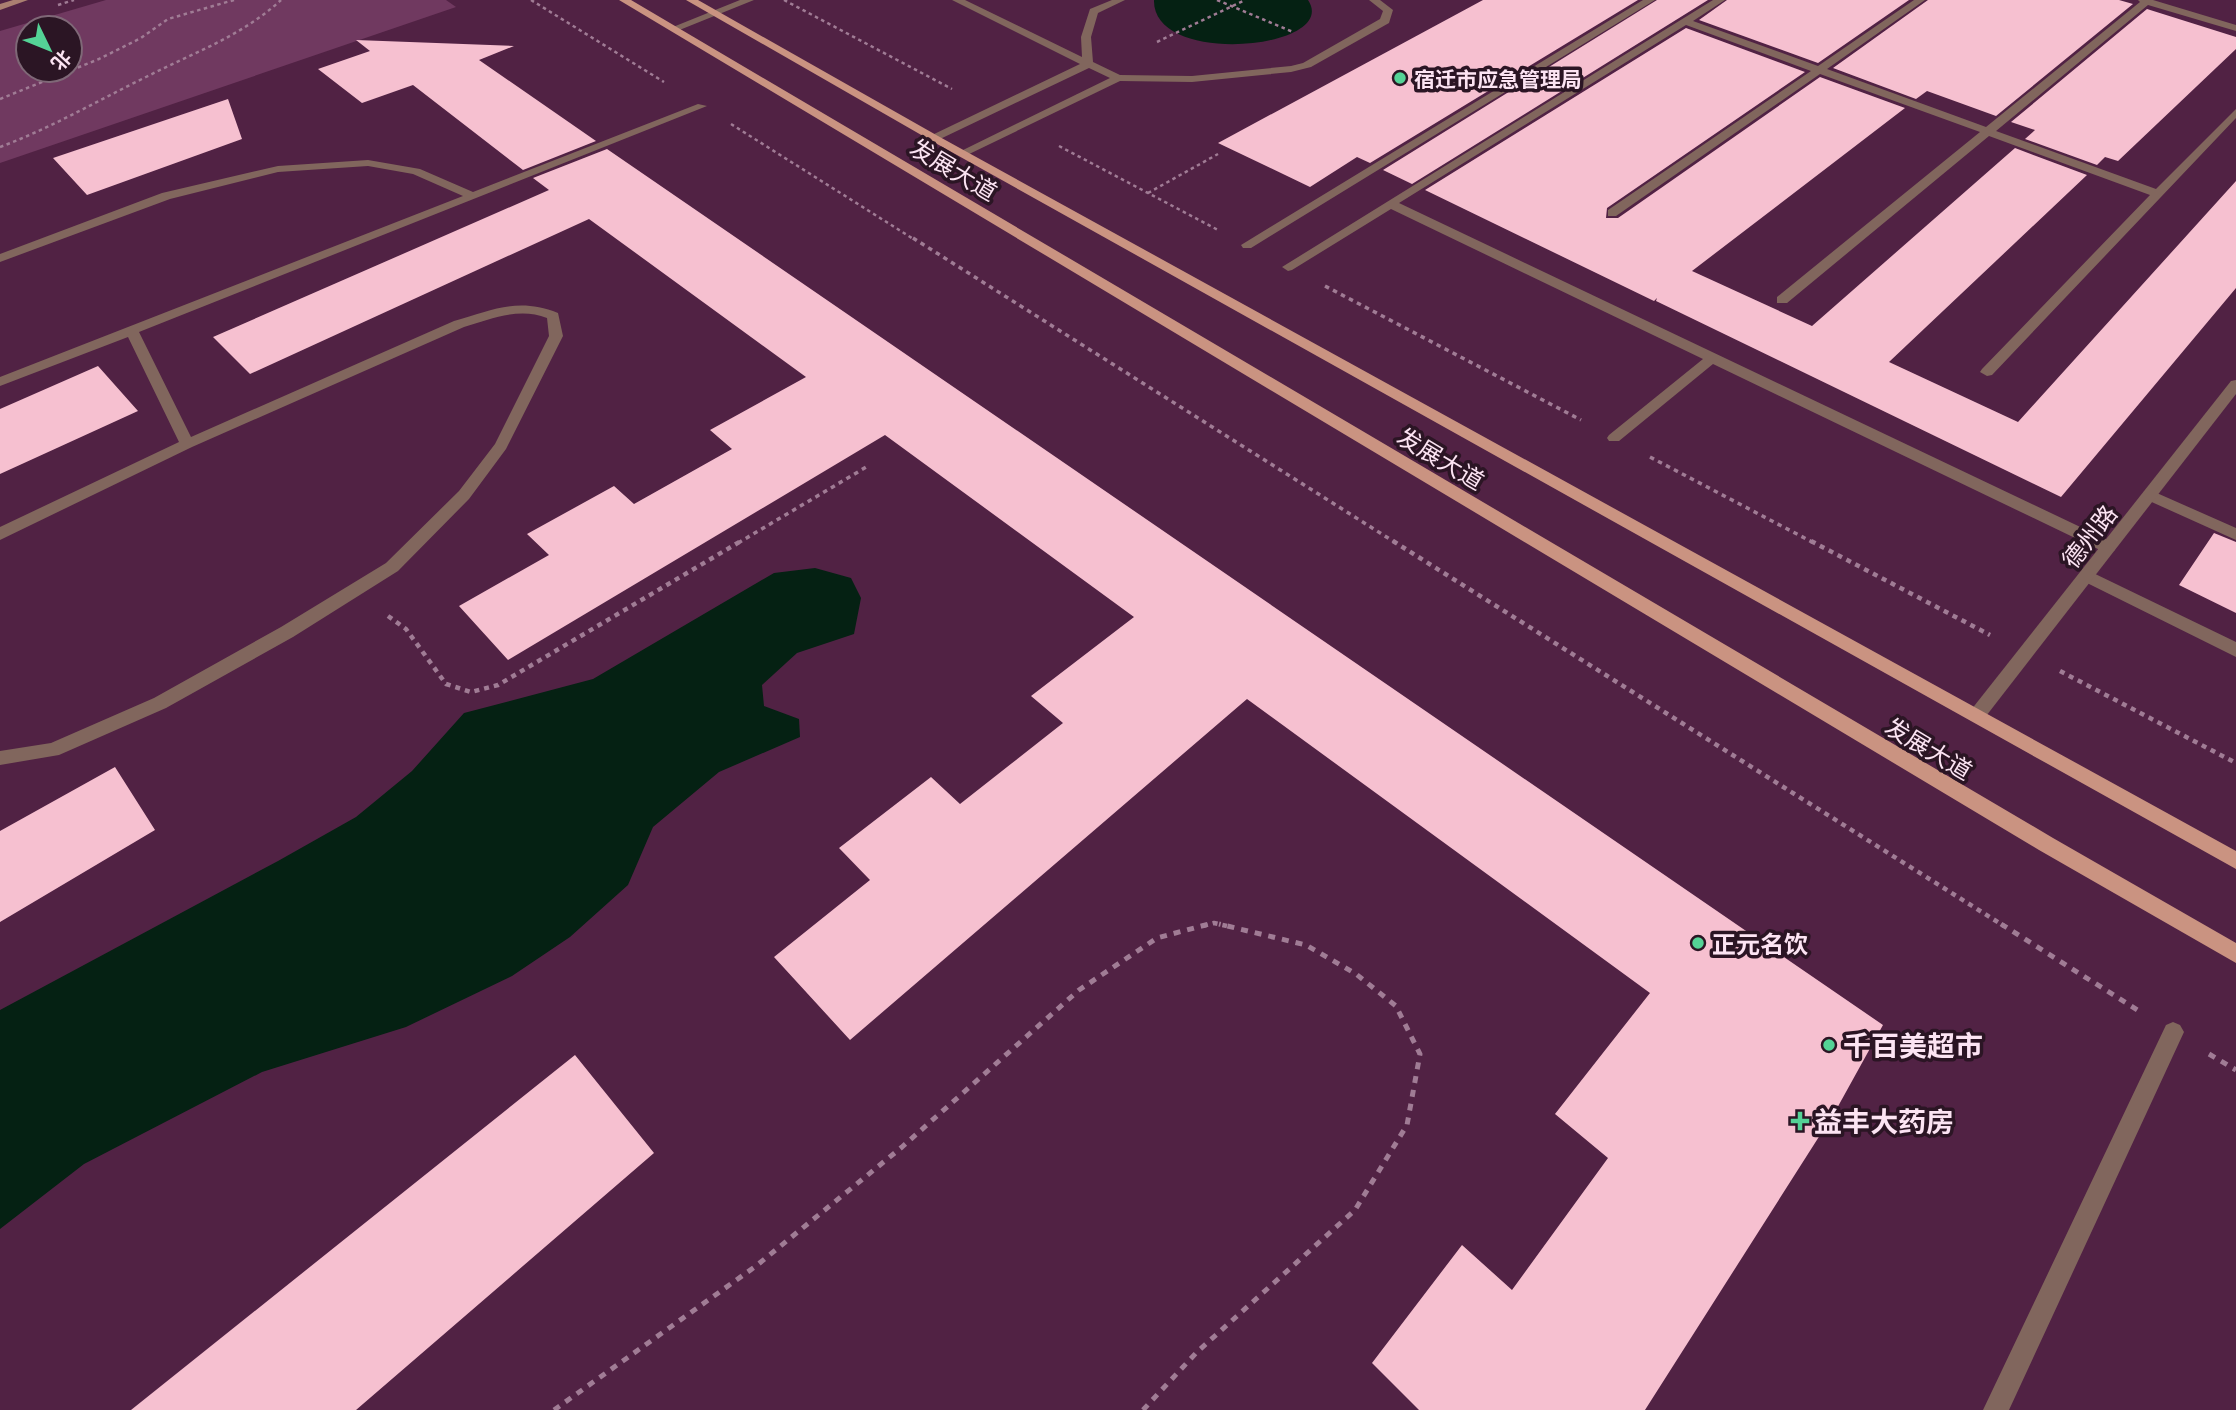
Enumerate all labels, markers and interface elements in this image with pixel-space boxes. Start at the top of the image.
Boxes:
north arrow [14,14,84,84]
text: 北 [47,46,77,76]
place label: 宿迁市应急管理局 [1414,66,1582,91]
marker: 宿迁市应急管理局 [1392,70,1408,86]
street label: 发展大道 [905,132,1003,206]
street label: 发展大道 [1392,421,1490,495]
street label: 德州路 [2055,499,2123,573]
street label: 发展大道 [1880,711,1978,785]
place label: 正元名饮 [1712,929,1808,958]
marker: 正元名饮 [1690,935,1706,951]
place label: 千百美超市 [1843,1028,1983,1062]
marker: 千百美超市 [1821,1037,1837,1053]
place label: 益丰大药房 [1814,1104,1954,1138]
marker: 益丰大药房 [1792,1113,1808,1129]

